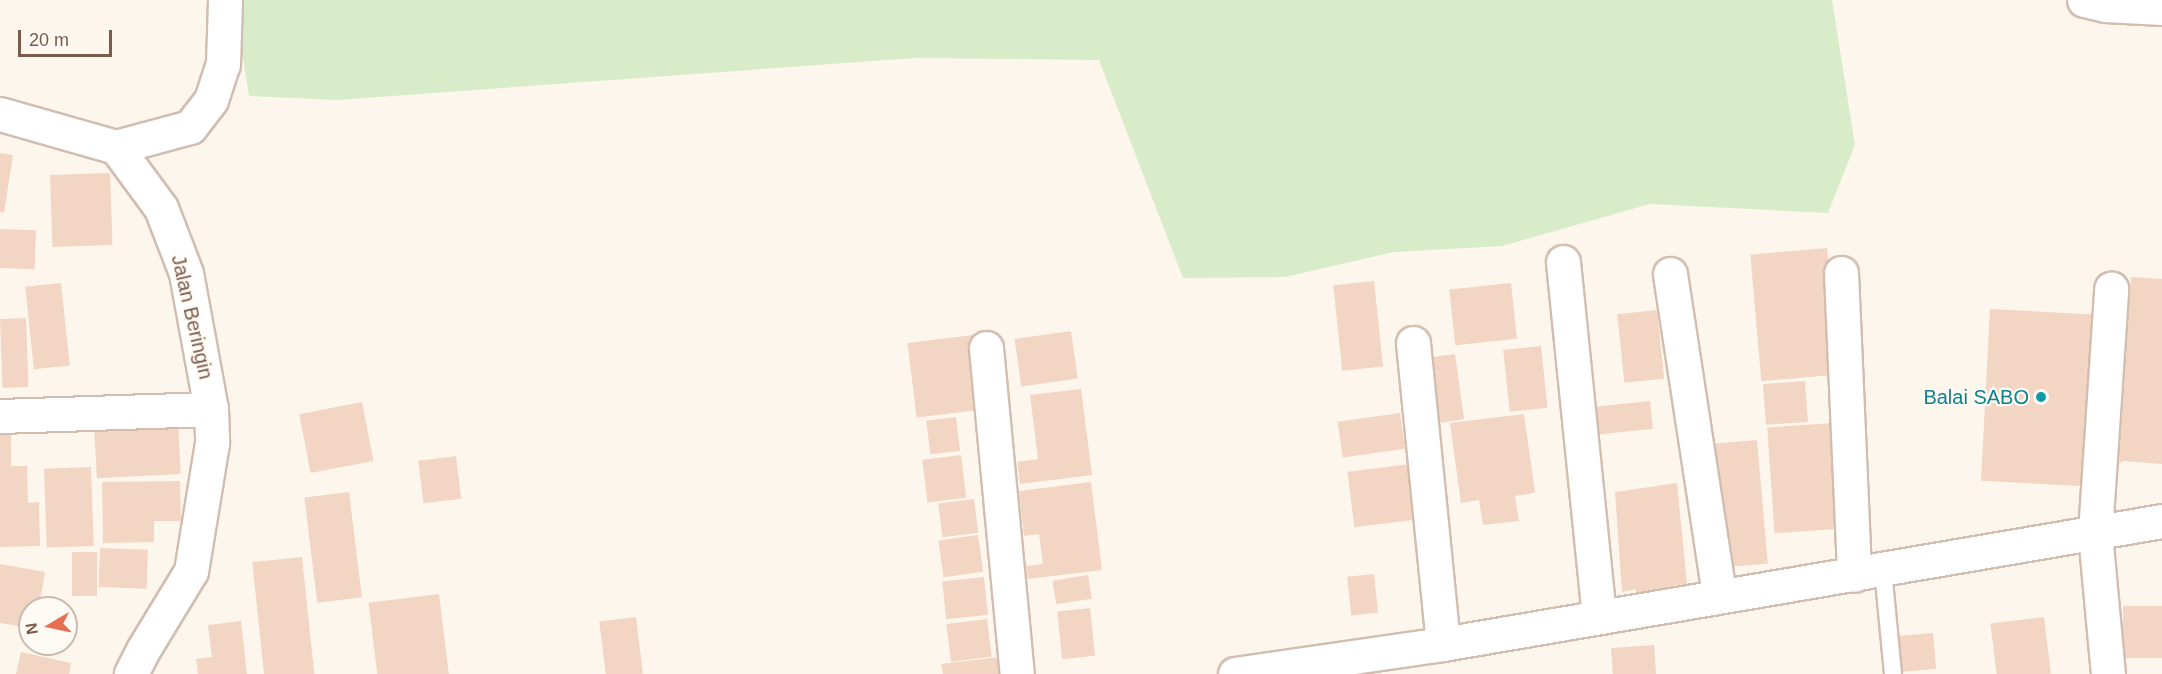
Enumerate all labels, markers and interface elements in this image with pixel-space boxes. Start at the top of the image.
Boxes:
scale bar [21,18,116,56]
text: 20 m [29,30,69,50]
street label: Jalan Beringin [166,253,218,381]
place label: Balai SABO [1923,385,2029,409]
marker: Balai SABO [2034,390,2048,404]
north arrow [18,596,78,656]
text: N [22,622,41,636]

